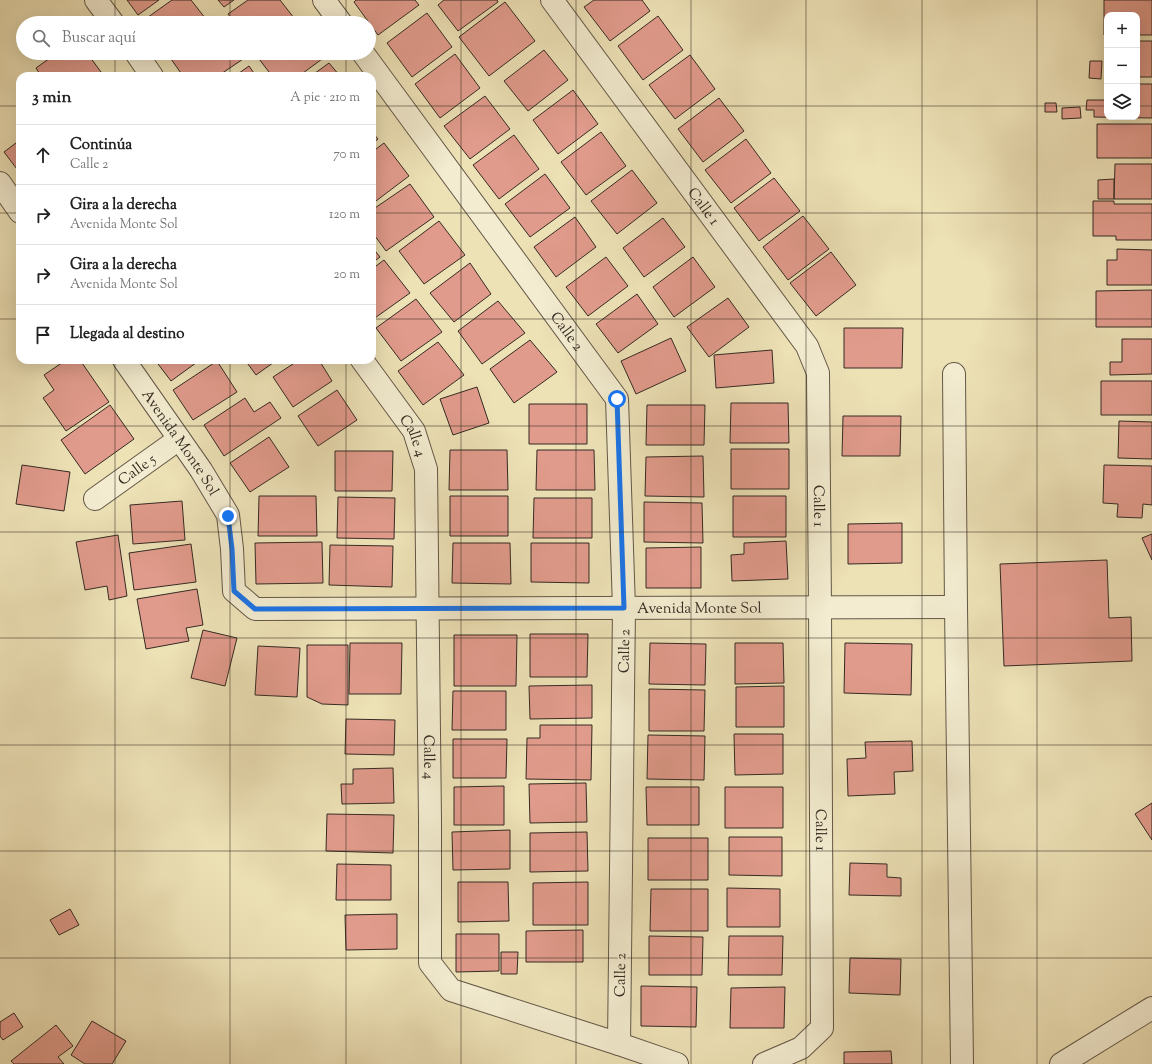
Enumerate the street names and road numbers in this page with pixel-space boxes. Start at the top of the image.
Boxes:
street label: Calle 1 [682,184,724,230]
street label: Calle 2 [544,308,588,356]
street label: Avenida Monte Sol [136,386,223,500]
street label: Calle 4 [393,411,431,460]
street label: Calle 5 [114,450,161,491]
street label: Calle 1 [807,485,828,527]
street label: Avenida Monte Sol [637,599,762,620]
street label: Calle 2 [615,629,636,673]
street label: Calle 4 [417,735,439,780]
street label: Calle 1 [809,809,830,851]
street label: Calle 2 [611,953,632,997]

